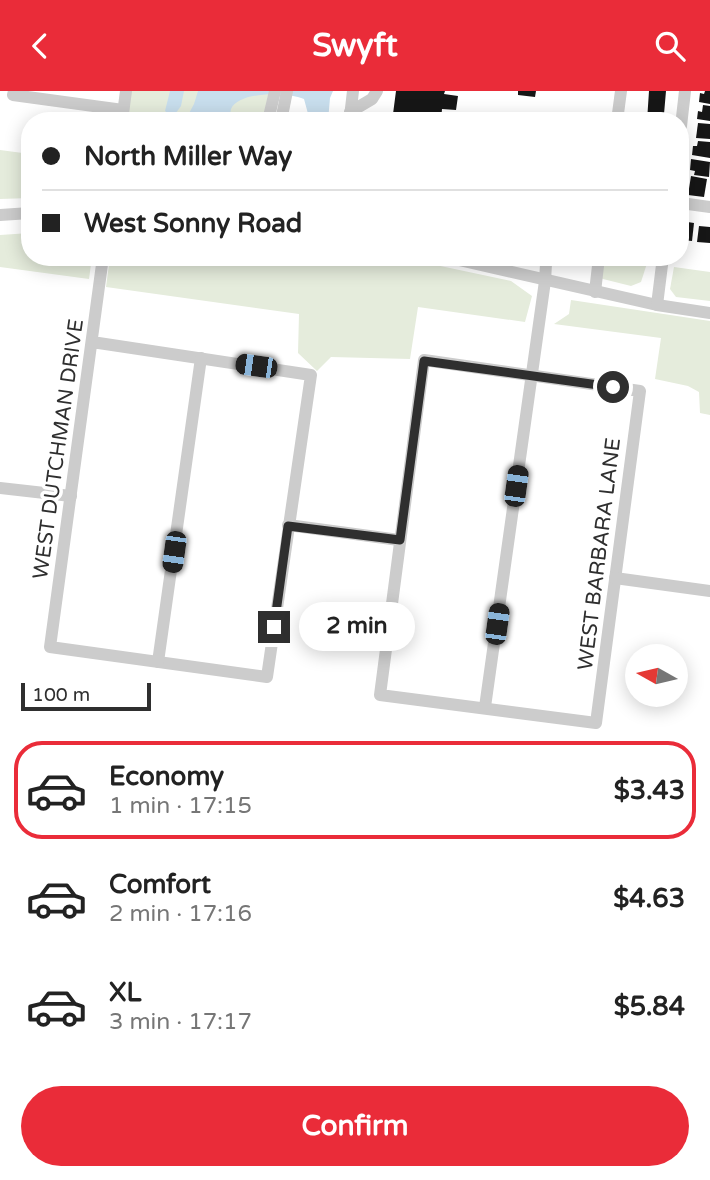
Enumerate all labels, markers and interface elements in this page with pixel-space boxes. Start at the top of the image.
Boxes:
icon: back [21,27,59,65]
text: Swyft [312,27,398,65]
icon: search [651,27,689,65]
text: North Miller Way [84,141,292,172]
text: West Sonny Road [84,208,302,239]
street label: WEST DUTCHMAN DRIVE [28,317,89,581]
car [234,353,279,379]
route start [597,371,629,403]
street label: WEST BARBARA LANE [573,436,626,672]
car [503,464,530,508]
car [161,530,188,574]
car [484,602,511,646]
callout: 2 min [298,603,414,651]
route end [258,611,290,643]
text: 2 min [326,612,388,640]
north arrow [625,644,688,707]
map controls [625,644,688,707]
scale bar [21,680,150,711]
text: 100 m [32,684,90,706]
icon: car [25,759,88,822]
text: Economy [109,761,224,792]
text: $3.43 [614,775,685,806]
text: 1 min · 17:15 [109,792,252,820]
icon: car [25,867,88,930]
text: Comfort [109,869,211,900]
text: $4.63 [613,883,685,914]
text: 2 min · 17:16 [109,900,252,928]
icon: car [25,975,88,1038]
text: XL [109,977,141,1008]
text: $5.84 [614,991,685,1022]
text: 3 min · 17:17 [109,1008,252,1036]
button: Confirm [21,1086,689,1166]

